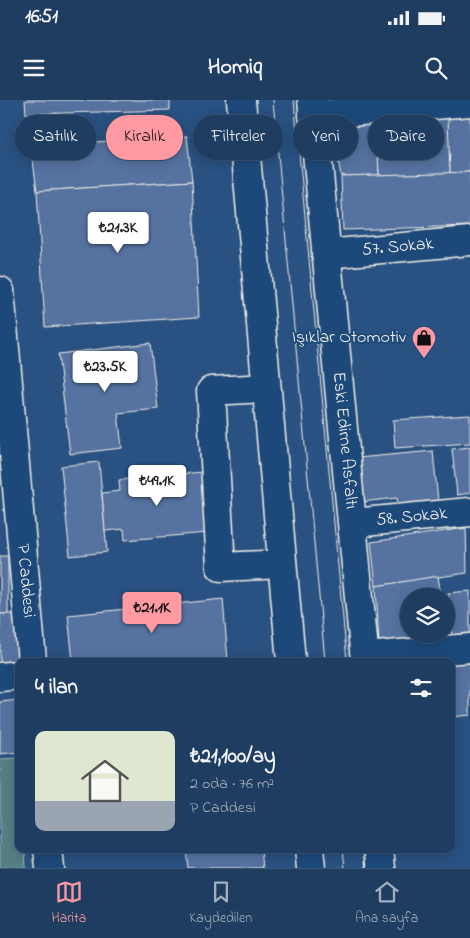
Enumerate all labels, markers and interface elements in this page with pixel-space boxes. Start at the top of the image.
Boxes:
text: 16:51 [25,4,58,31]
text: Homiq [208,52,262,84]
icon: menu [20,54,48,82]
icon: search [422,54,450,82]
chip: Satılık [15,115,96,160]
chip: Kiralık [106,115,183,160]
chip: Filtreler [193,115,283,160]
chip: Yeni [293,115,358,160]
chip: Daire [368,115,444,160]
pin: ₺21.3K [77,212,159,254]
text: ₺21.3K [99,216,137,240]
street label: 57. Sokak [361,231,435,264]
place label: Işıklar Otomotiv [292,325,406,351]
shop icon: Işıklar Otomotiv [411,325,437,359]
pin: ₺23.5K [64,350,146,393]
text: ₺23.5K [84,355,126,379]
street label: Eski Edirne Asfaltı [325,371,364,510]
pin: ₺49.1K [116,464,198,507]
text: ₺49.1K [139,469,175,493]
street label: 58. Sokak [375,501,448,534]
street label: P Caddesi [9,543,41,619]
map controls [400,588,455,643]
button: layers [400,588,455,643]
pin: ₺21.1K [111,592,193,634]
text: ₺21.1K [133,596,171,620]
text: 4 ilan [35,673,78,703]
icon: filters [407,674,435,702]
text: ₺21,100/ay [190,742,276,772]
icon: home [75,751,135,811]
text: 2 oda · 76 m² [190,772,274,796]
text: P Caddesi [190,796,256,820]
tab: Harita [52,878,86,929]
tab: Kaydedilen [190,878,252,929]
tab: Ana sayfa [355,878,418,929]

